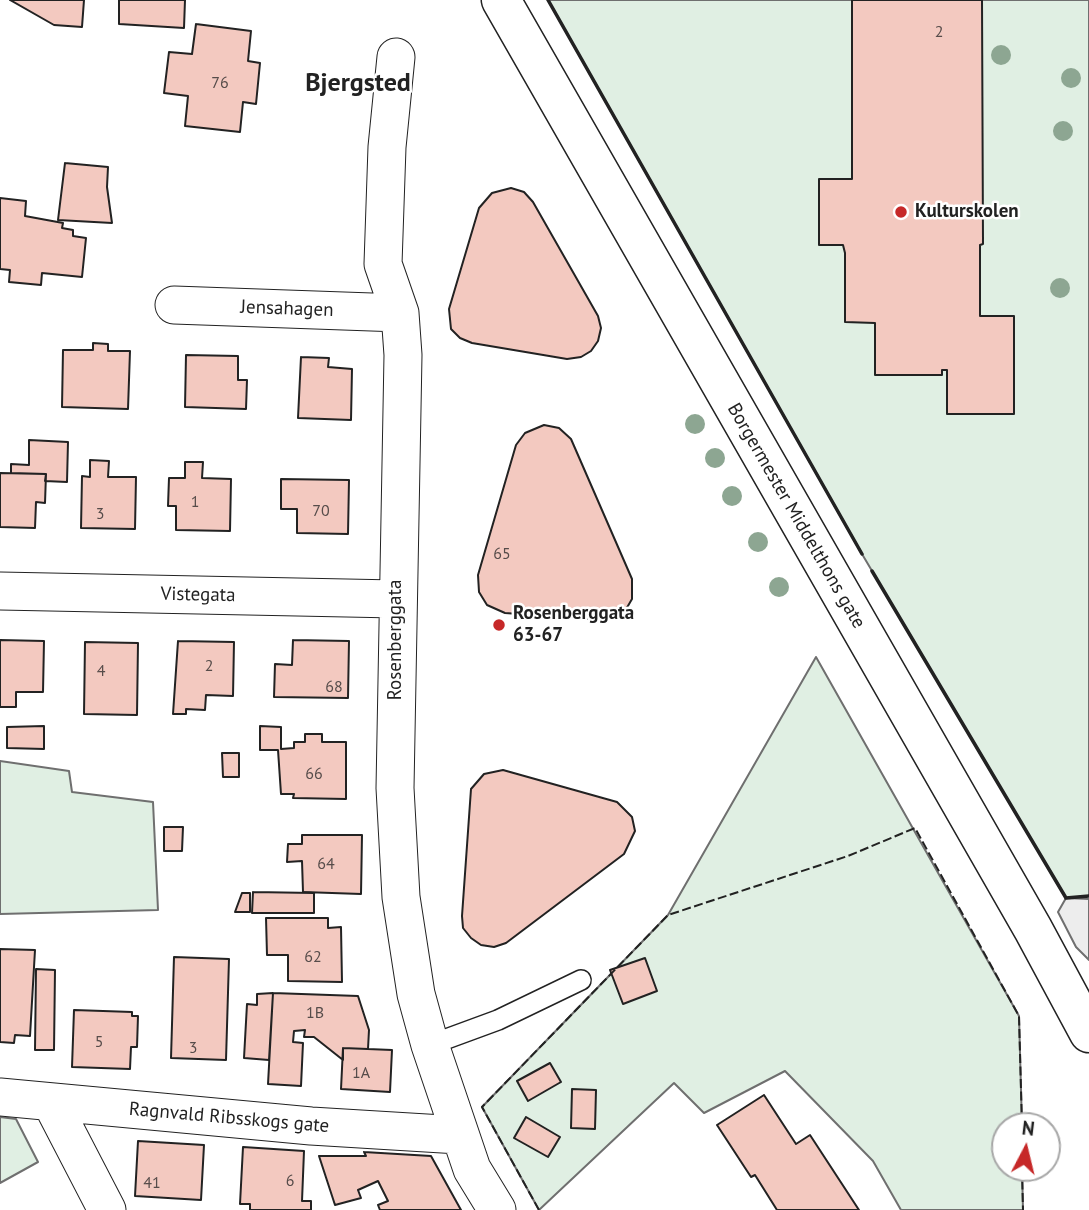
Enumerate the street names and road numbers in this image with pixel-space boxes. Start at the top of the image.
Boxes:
street label: Jensahagen [240,296,334,322]
street label: Borgermester Middelthons gate [722,399,870,633]
street label: Rosenberggata [385,580,407,700]
street label: Vistegata [160,583,236,607]
street label: Ragnvald Ribsskogs gate [128,1098,330,1138]

